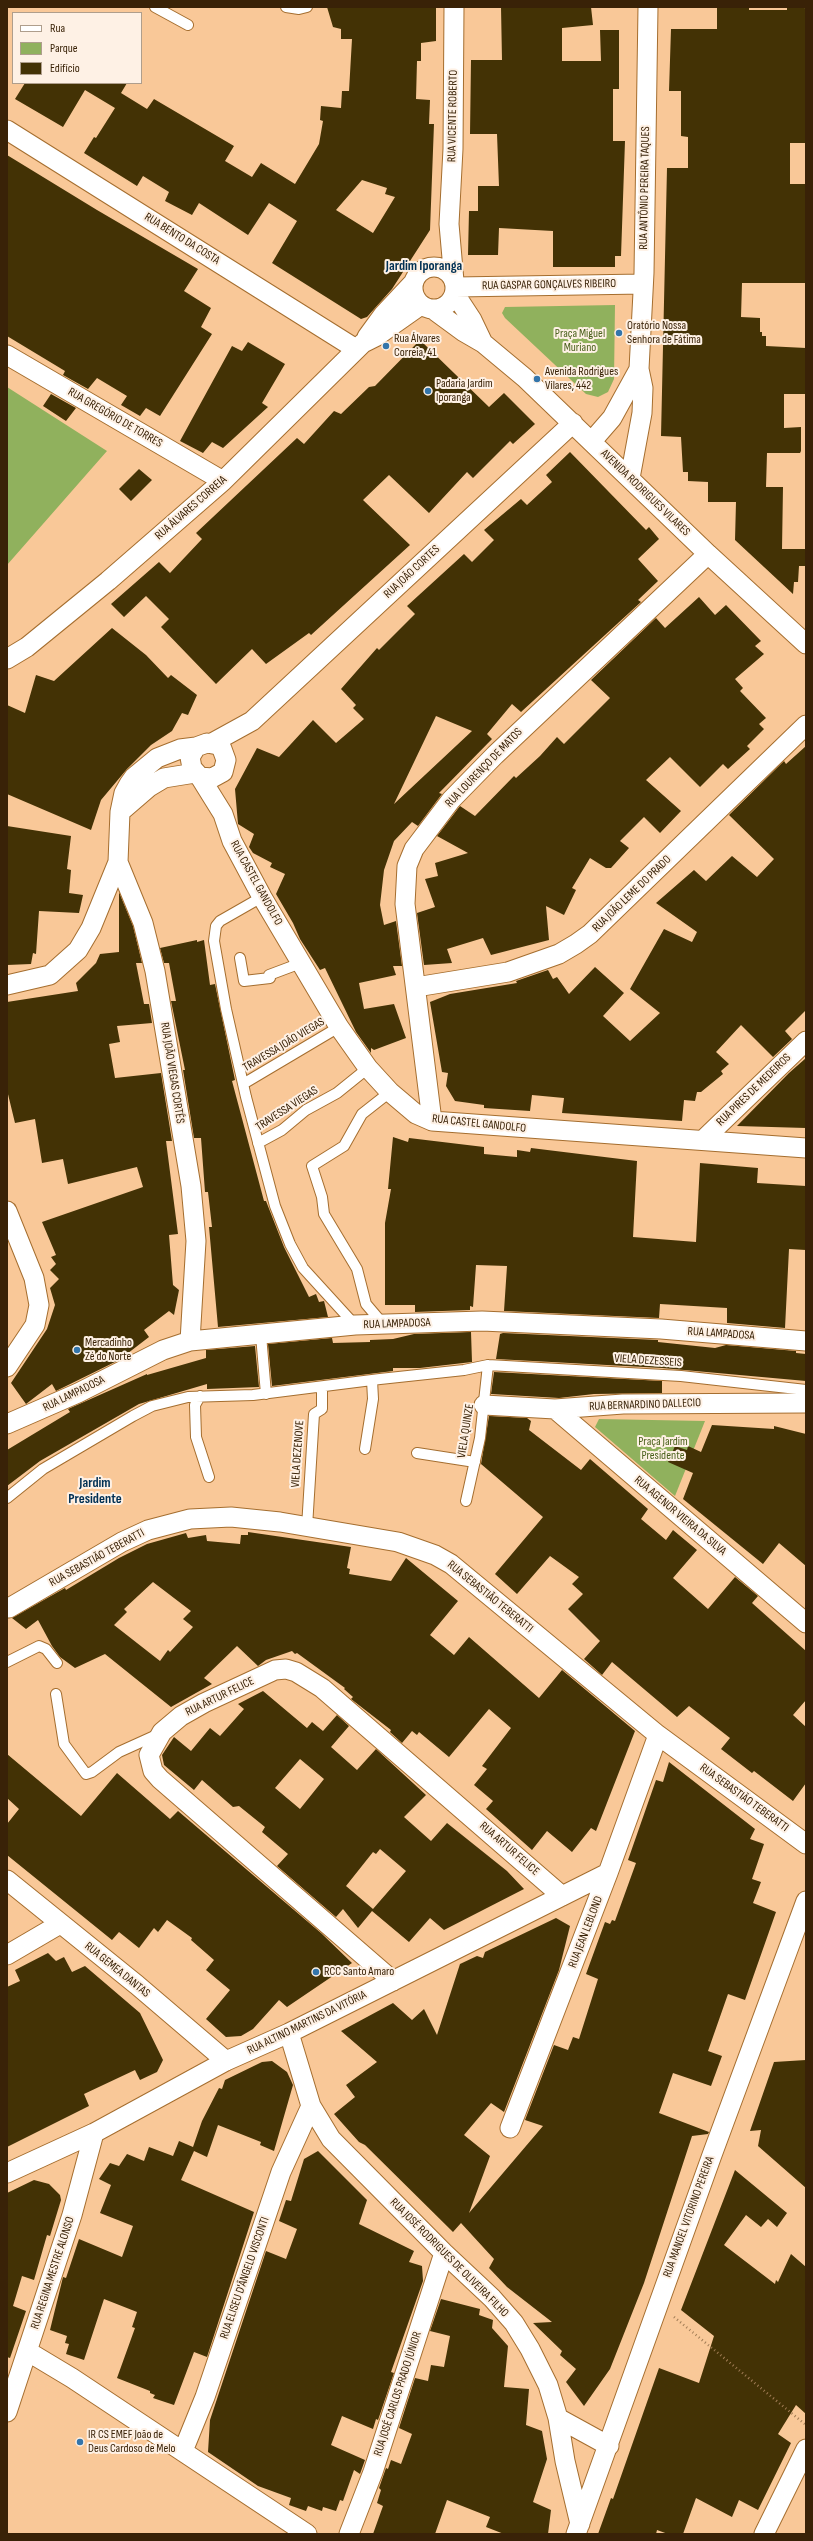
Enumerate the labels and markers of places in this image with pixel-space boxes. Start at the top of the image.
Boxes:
place label: Oratório Nossa Senhora de Fátima [627,319,701,347]
marker: Oratório Nossa Senhora de Fátima [614,328,624,338]
place label: Rua Álvares Correia, 41 [394,332,440,360]
marker: Rua Álvares Correia, 41 [381,341,391,351]
place label: Avenida Rodrigues Vilares, 442 [545,365,618,393]
marker: Avenida Rodrigues Vilares, 442 [532,374,542,384]
place label: Padaria Jardim Iporanga [436,377,493,405]
marker: Padaria Jardim Iporanga [423,386,433,396]
place label: Mercadinho Zé do Norte [85,1336,132,1364]
marker: Mercadinho Zé do Norte [72,1345,82,1355]
place label: RCC Santo Amaro [324,1965,394,1979]
marker: RCC Santo Amaro [311,1967,321,1977]
place label: IR CS EMEF João de Deus Cardoso de Melo [88,2428,176,2456]
marker: IR CS EMEF João de Deus Cardoso de Melo [75,2437,85,2447]

